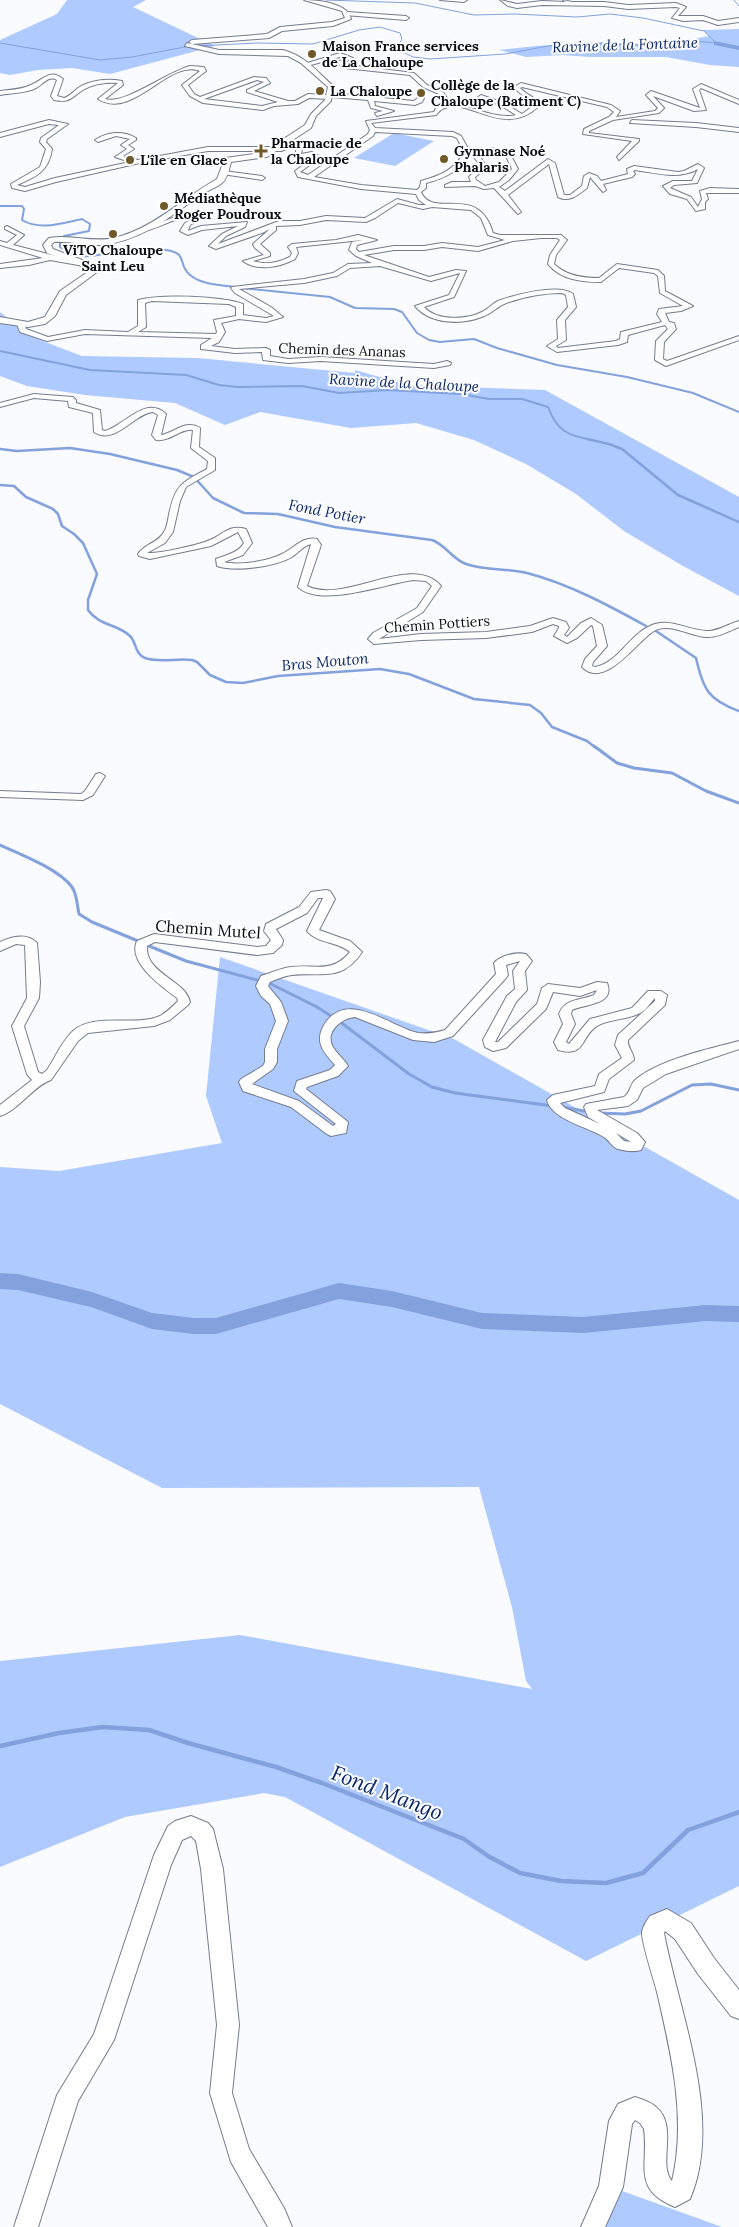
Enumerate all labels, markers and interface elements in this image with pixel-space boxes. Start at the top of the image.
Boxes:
water label: Ravine de la Fontaine [552,32,698,57]
place label: Maison France services de La Chaloupe [322,37,479,71]
marker: Maison France services de La Chaloupe [306,48,318,60]
place label: Collège de la Chaloupe (Batiment C) [431,76,581,110]
place label: La Chaloupe [330,82,412,100]
marker: La Chaloupe [314,85,326,97]
marker: Collège de la Chaloupe (Batiment C) [415,87,427,99]
place label: Pharmacie de la Chaloupe [271,134,362,168]
place label: Gymnase Noé Phalaris [454,142,546,176]
marker: Pharmacie de la Chaloupe [255,145,267,157]
place label: L'île en Glace [140,151,228,169]
marker: Gymnase Noé Phalaris [438,153,450,165]
marker: L'île en Glace [124,154,136,166]
place label: Médiathèque Roger Poudroux [174,189,282,223]
marker: Médiathèque Roger Poudroux [158,200,170,212]
marker: ViTO Chaloupe Saint Leu [107,228,119,240]
place label: ViTO Chaloupe Saint Leu [63,241,164,275]
street label: Chemin des Ananas [278,339,406,361]
water label: Ravine de la Chaloupe [328,369,480,396]
water label: Fond Potier [287,495,367,528]
street label: Chemin Pottiers [384,611,490,637]
water label: Bras Mouton [281,648,370,675]
street label: Chemin Mutel [155,915,261,943]
water label: Fond Mango [328,1759,447,1826]

